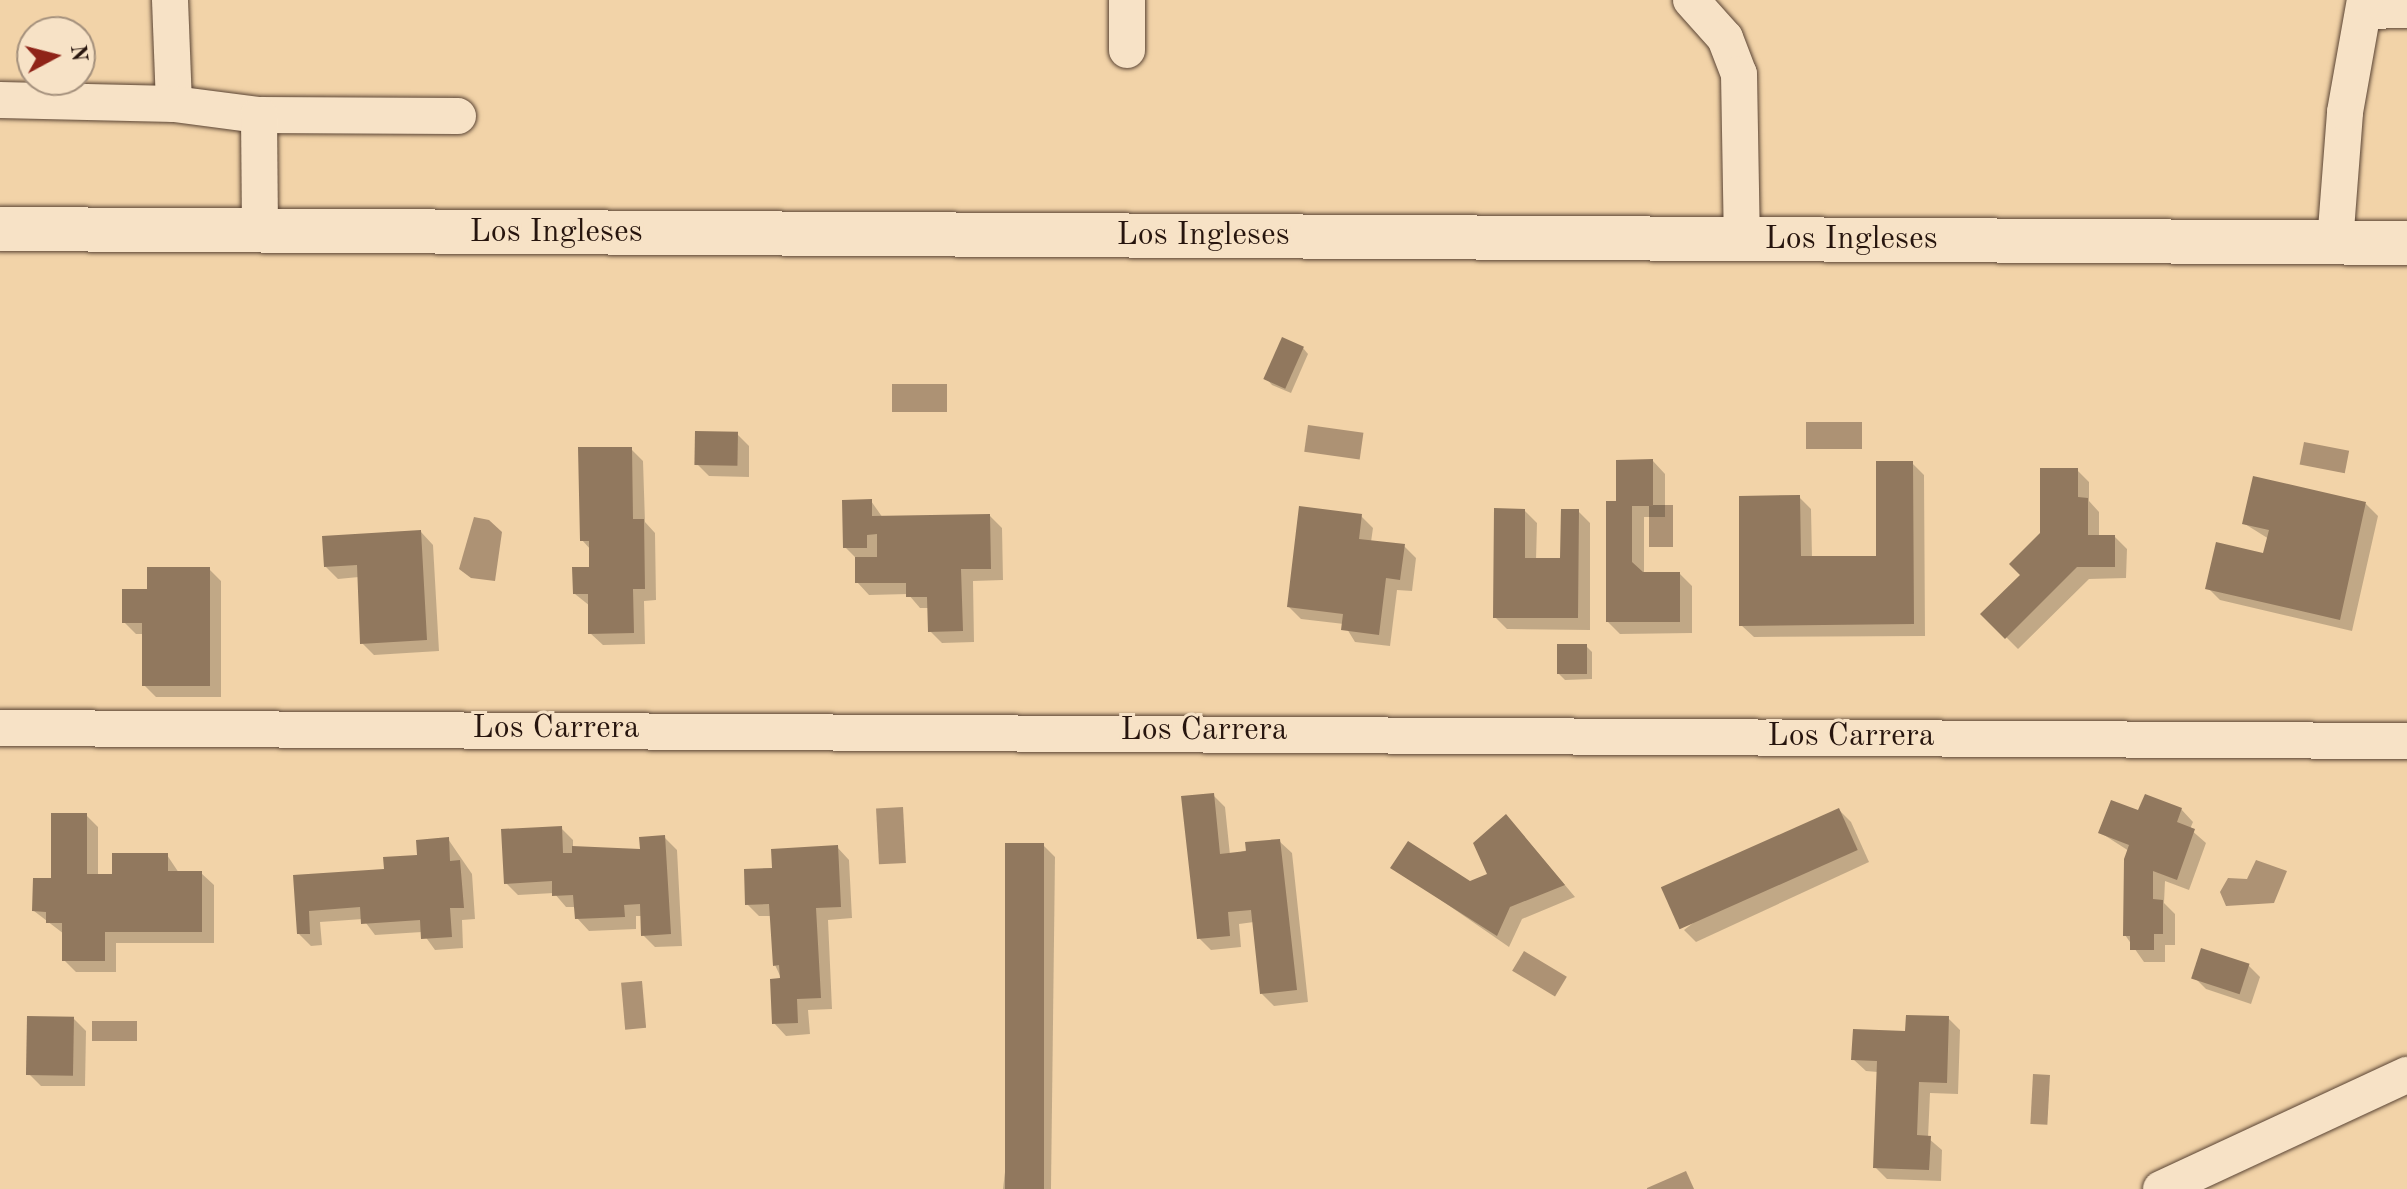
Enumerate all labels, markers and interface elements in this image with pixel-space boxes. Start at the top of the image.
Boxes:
north arrow [16,16,96,96]
text: N [66,44,90,63]
street label: Los Ingleses [469,214,643,252]
street label: Los Ingleses [1116,217,1290,255]
street label: Los Ingleses [1764,221,1938,259]
street label: Los Carrera [472,710,640,748]
street label: Los Carrera [1120,712,1288,750]
street label: Los Carrera [1767,718,1935,756]

